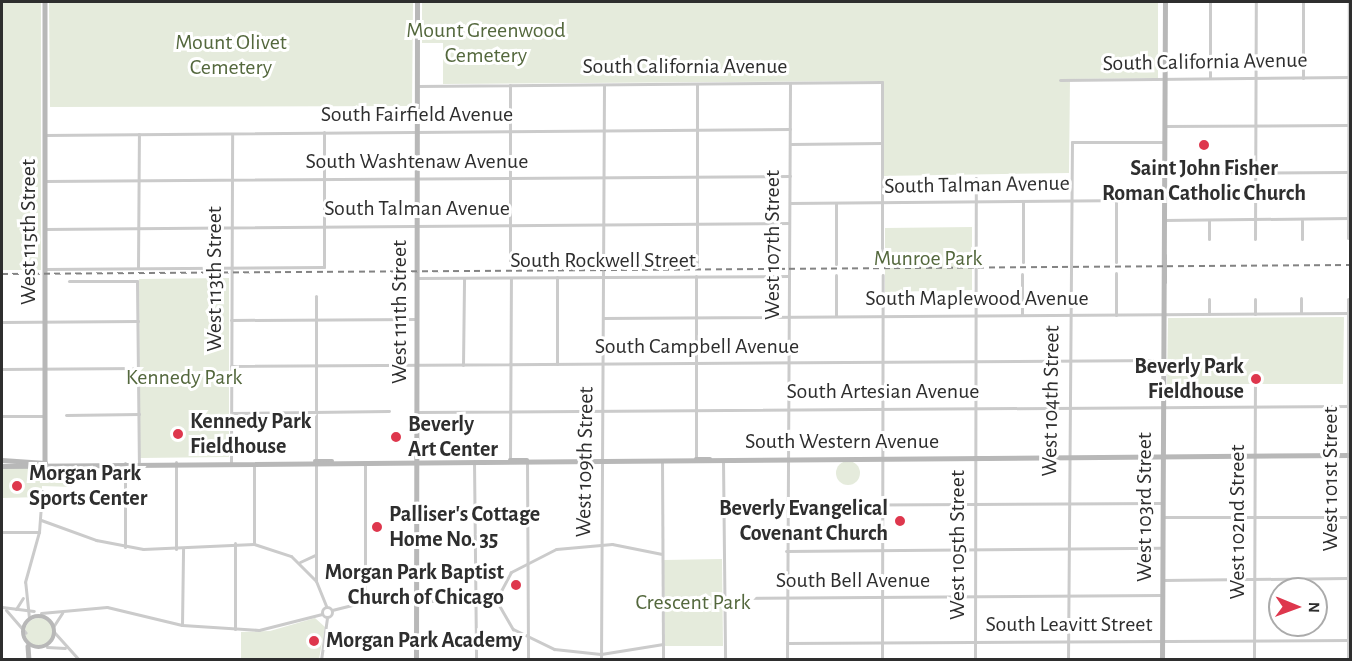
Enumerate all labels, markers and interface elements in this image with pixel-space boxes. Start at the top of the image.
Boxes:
park label: Mount Greenwood Cemetery [406,17,566,68]
park label: Mount Olivet Cemetery [175,29,287,80]
street label: South California Avenue [1102,47,1308,77]
street label: South California Avenue [583,54,787,80]
street label: South Fairfield Avenue [321,102,513,128]
marker: Saint John Fisher Roman Catholic Church [1197,138,1211,152]
street label: South Washtenaw Avenue [306,149,528,175]
place label: Saint John Fisher Roman Catholic Church [1102,155,1306,206]
street label: West 115th Street [16,159,42,305]
street label: West 107th Street [760,170,786,320]
street label: South Talman Avenue [884,170,1070,200]
street label: South Talman Avenue [324,196,510,222]
street label: West 113th Street [202,206,228,352]
street label: West 111th Street [387,240,413,384]
park label: Munroe Park [874,246,982,272]
street label: South Rockwell Street [510,248,696,274]
street label: South Maplewood Avenue [865,286,1089,312]
street label: West 104th Street [1036,325,1066,477]
street label: South Campbell Avenue [595,334,799,360]
place label: Beverly Park Fieldhouse [1134,353,1244,404]
park label: Kennedy Park [126,365,242,391]
marker: Beverly Park Fieldhouse [1249,372,1263,386]
street label: South Artesian Avenue [786,379,980,405]
street label: West 109th Street [570,386,600,538]
street label: West 101st Street [1318,407,1344,551]
place label: Kennedy Park Fieldhouse [190,408,311,460]
place label: Beverly Art Center [408,411,498,463]
marker: Kennedy Park Fieldhouse [171,427,185,441]
street label: South Western Avenue [745,429,939,455]
marker: Beverly Art Center [389,430,403,444]
street label: West 103rd Street [1132,432,1158,582]
street label: West 102nd Street [1225,445,1251,599]
place label: Morgan Park Sports Center [29,460,147,512]
street label: West 105th Street [945,470,971,620]
marker: Morgan Park Sports Center [10,479,24,493]
place label: Beverly Evangelical Covenant Church [719,495,888,546]
place label: Palliser's Cottage Home No. 35 [389,501,540,552]
marker: Beverly Evangelical Covenant Church [893,514,907,528]
marker: Palliser's Cottage Home No. 35 [370,520,384,534]
place label: Morgan Park Baptist Church of Chicago [325,559,504,610]
street label: South Bell Avenue [776,568,930,594]
north arrow [1268,577,1328,637]
marker: Morgan Park Baptist Church of Chicago [509,578,523,592]
park label: Crescent Park [636,590,750,616]
text: N [1306,602,1322,613]
street label: South Leavitt Street [985,612,1153,638]
place label: Morgan Park Academy [326,628,522,654]
marker: Morgan Park Academy [307,634,321,648]

